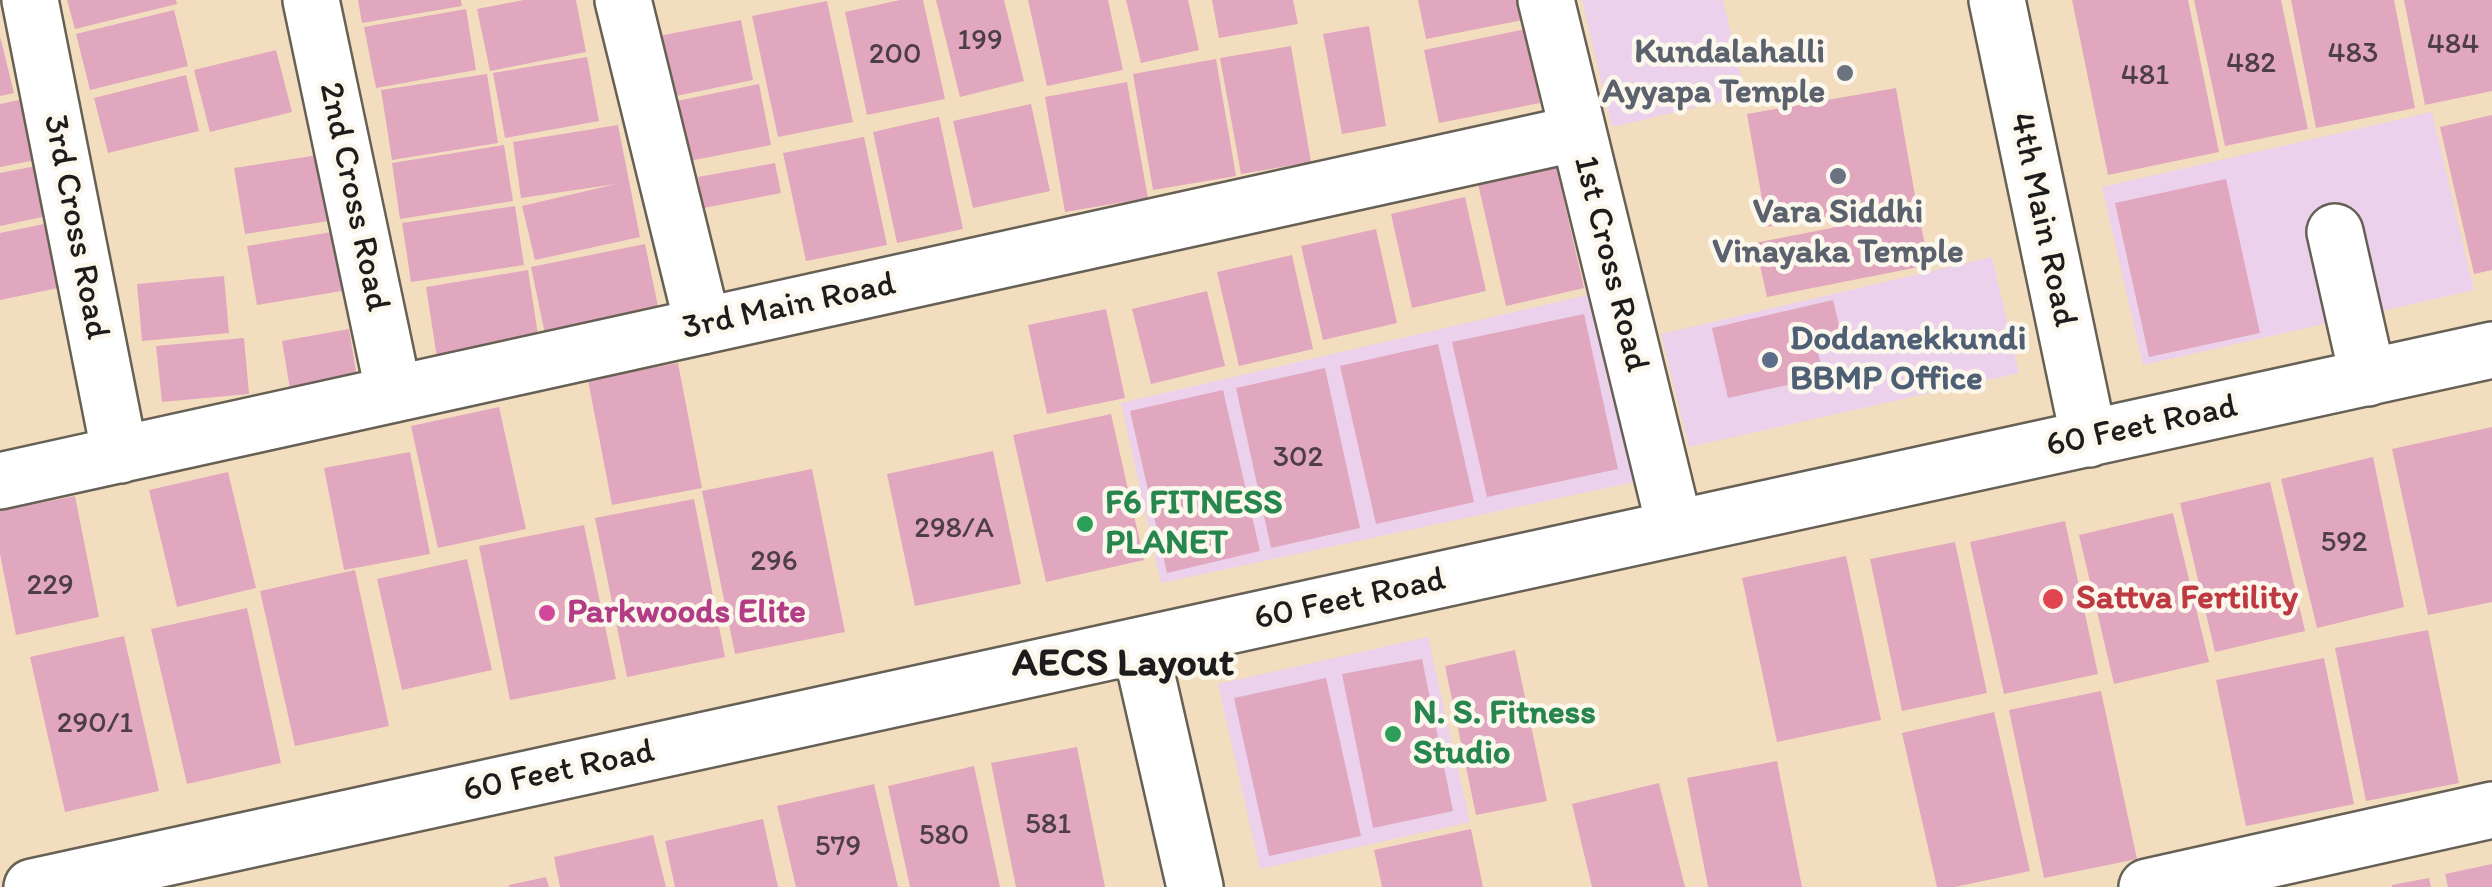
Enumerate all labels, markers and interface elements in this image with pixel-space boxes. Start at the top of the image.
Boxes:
house number: 199 [957,23,1003,59]
house number: 484 [2427,27,2479,63]
place label: Kundalahalli Ayyapa Temple [1602,32,1825,114]
house number: 483 [2328,36,2378,72]
house number: 200 [869,37,921,73]
house number: 482 [2226,46,2276,82]
house number: 481 [2121,58,2169,94]
marker: Kundalahalli Ayyapa Temple [1834,62,1856,84]
street label: 2nd Cross Road [308,78,398,316]
street label: 4th Main Road [1999,109,2085,331]
street label: 3rd Cross Road [33,111,117,343]
street label: 1st Cross Road [1563,152,1657,376]
marker: Vara Siddhi Vinayaka Temple [1827,165,1849,187]
place label: Vara Siddhi Vinayaka Temple [1712,192,1964,274]
street label: 3rd Main Road [678,264,900,350]
place label: Doddanekkundi BBMP Office [1790,319,2026,401]
marker: Doddanekkundi BBMP Office [1759,349,1781,371]
street label: 60 Feet Road [2042,386,2242,468]
house number: 302 [1273,440,1323,476]
place label: F6 FITNESS PLANET [1105,483,1283,565]
house number: 298/A [914,511,994,547]
marker: F6 FITNESS PLANET [1074,513,1096,535]
house number: 592 [2320,525,2368,561]
house number: 296 [750,544,798,580]
street label: 60 Feet Road [1250,559,1450,641]
house number: 229 [26,568,74,604]
place label: Sattva Fertility [2076,578,2298,620]
marker: Sattva Fertility [2040,586,2066,612]
place label: Parkwoods Elite [567,592,806,634]
marker: Parkwoods Elite [536,602,558,624]
district label: AECS Layout [1012,641,1234,689]
place label: N. S. Fitness Studio [1413,693,1596,775]
house number: 290/1 [57,706,133,742]
marker: N. S. Fitness Studio [1382,723,1404,745]
street label: 60 Feet Road [459,731,659,813]
house number: 581 [1025,807,1071,843]
house number: 580 [919,818,969,854]
house number: 579 [815,829,861,865]

